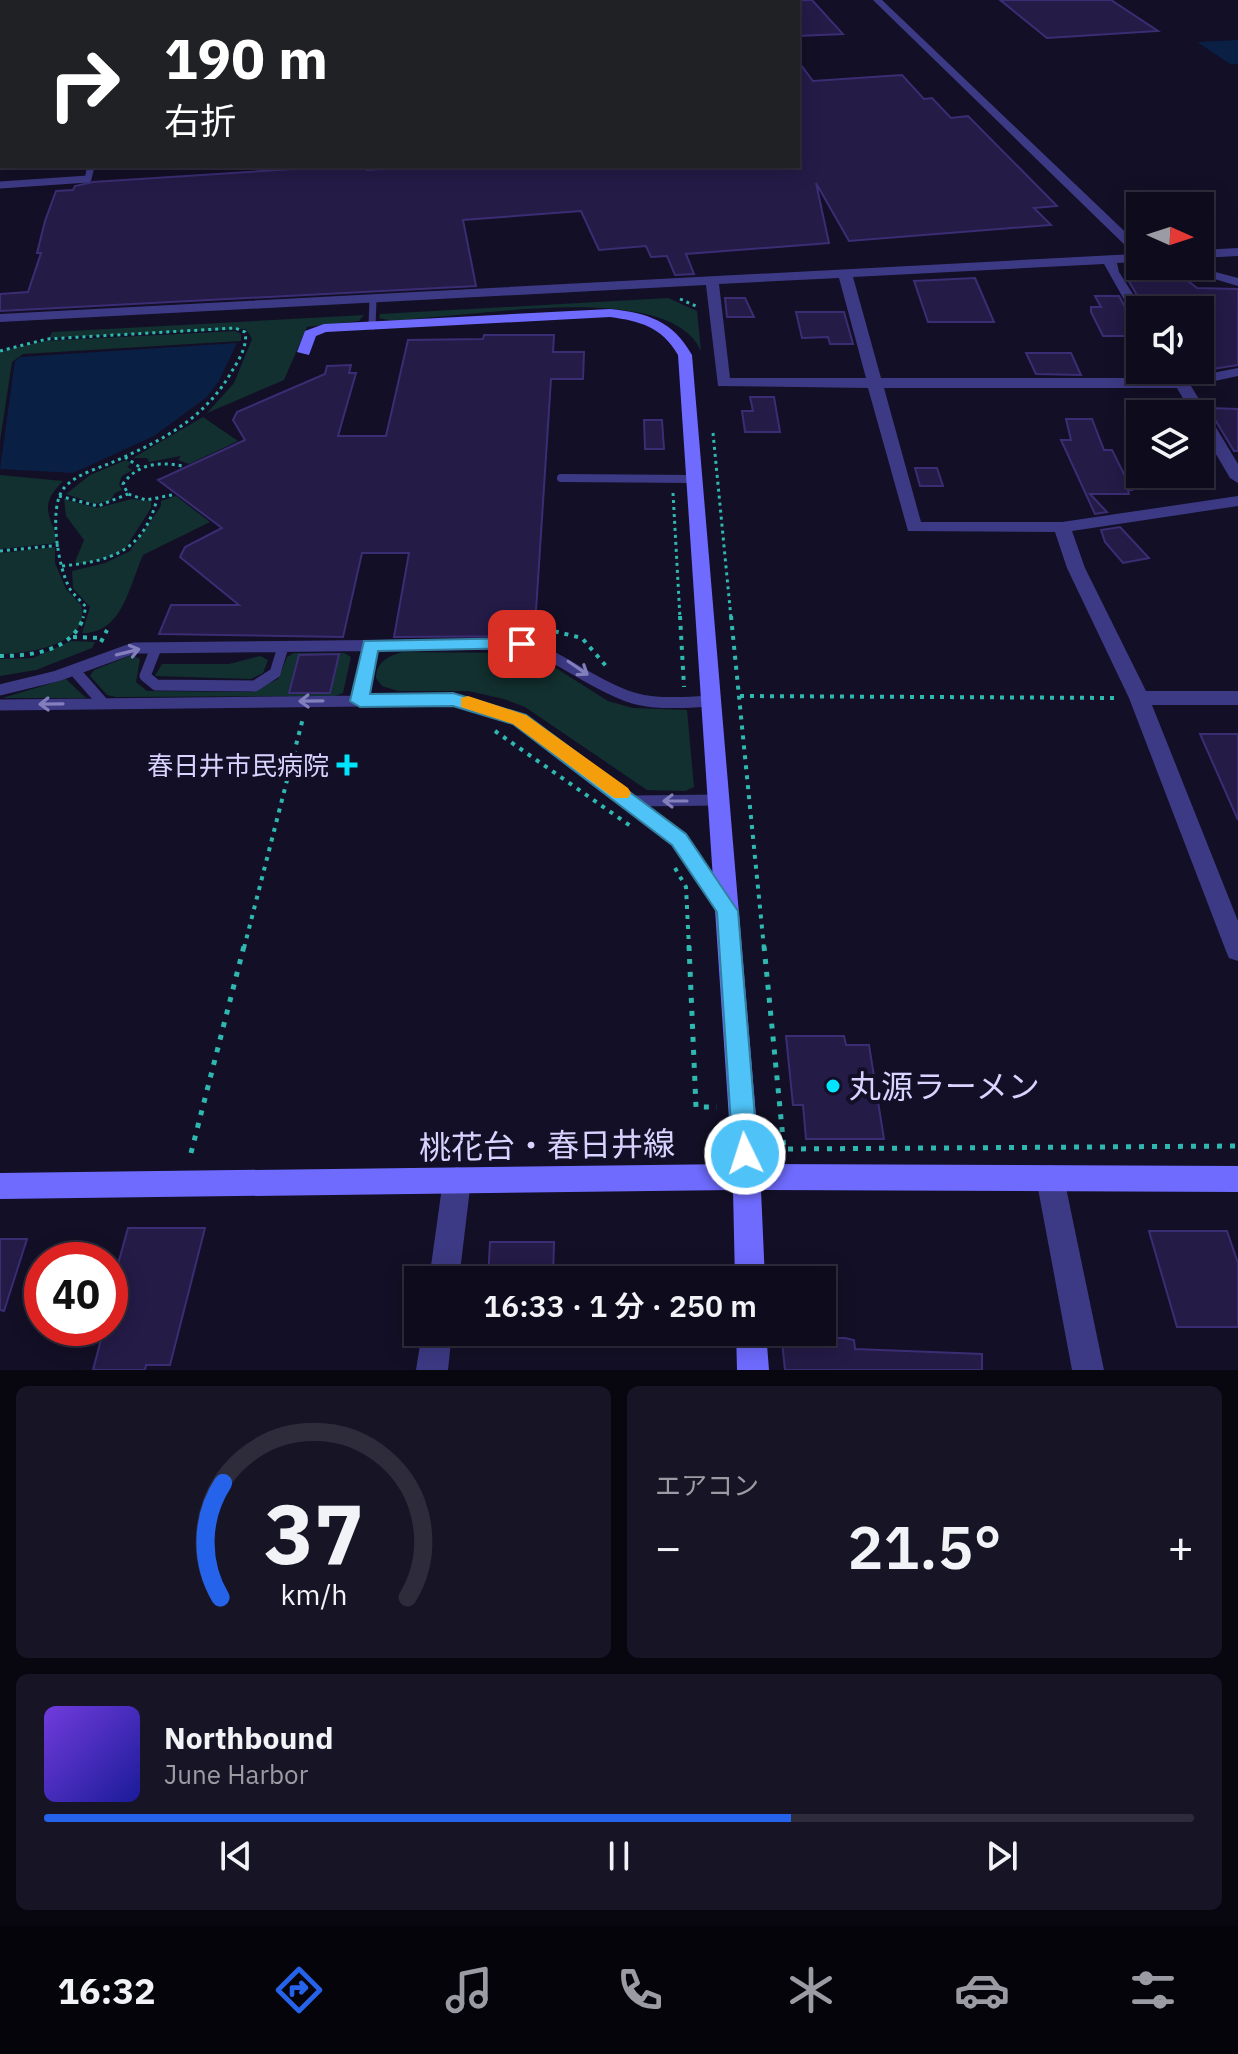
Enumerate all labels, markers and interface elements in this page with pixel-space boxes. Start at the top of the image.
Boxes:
text: 190 m [164,22,328,94]
icon: right [32,32,136,136]
text: 右折 [164,97,236,144]
north arrow [1126,192,1214,280]
map controls [1126,192,1214,488]
button: sound [1126,296,1214,384]
button: layers [1126,400,1214,488]
pin [488,610,556,678]
icon: arrive [500,622,544,666]
one-way arrow [115,643,141,658]
one-way arrow [566,660,588,677]
one-way arrow [298,693,325,709]
one-way arrow [38,696,65,712]
place label: 春日井市民病院 [147,748,329,782]
marker: 春日井市民病院 [336,754,358,776]
one-way arrow [662,793,689,808]
place label: 丸源ラーメン [849,1065,1040,1107]
marker: 丸源ラーメン [824,1077,842,1095]
position arrow [703,1112,787,1196]
street label: 桃花台・春日井線 [419,1122,675,1168]
speed limit sign: 40 [24,1242,128,1346]
text: 16:33 · 1 分 · 250 m [483,1286,757,1325]
text: エアコン [655,1468,759,1502]
text: 37 [264,1479,363,1587]
text: 21.5° [847,1507,1002,1586]
text: − [655,1518,681,1575]
text: + [1168,1518,1194,1575]
text: km/h [280,1576,347,1613]
text: Northbound [164,1718,333,1757]
text: June Harbor [164,1757,308,1791]
icon: previous [214,1834,258,1878]
icon: pause [597,1834,641,1878]
icon: next [980,1834,1024,1878]
icon: directions [271,1962,327,2018]
icon: music [441,1962,497,2018]
icon: phone [612,1962,668,2018]
icon: climate [783,1962,839,2018]
icon: car [954,1962,1010,2018]
icon: filters [1125,1962,1181,2018]
text: 16:32 [57,1967,156,2014]

